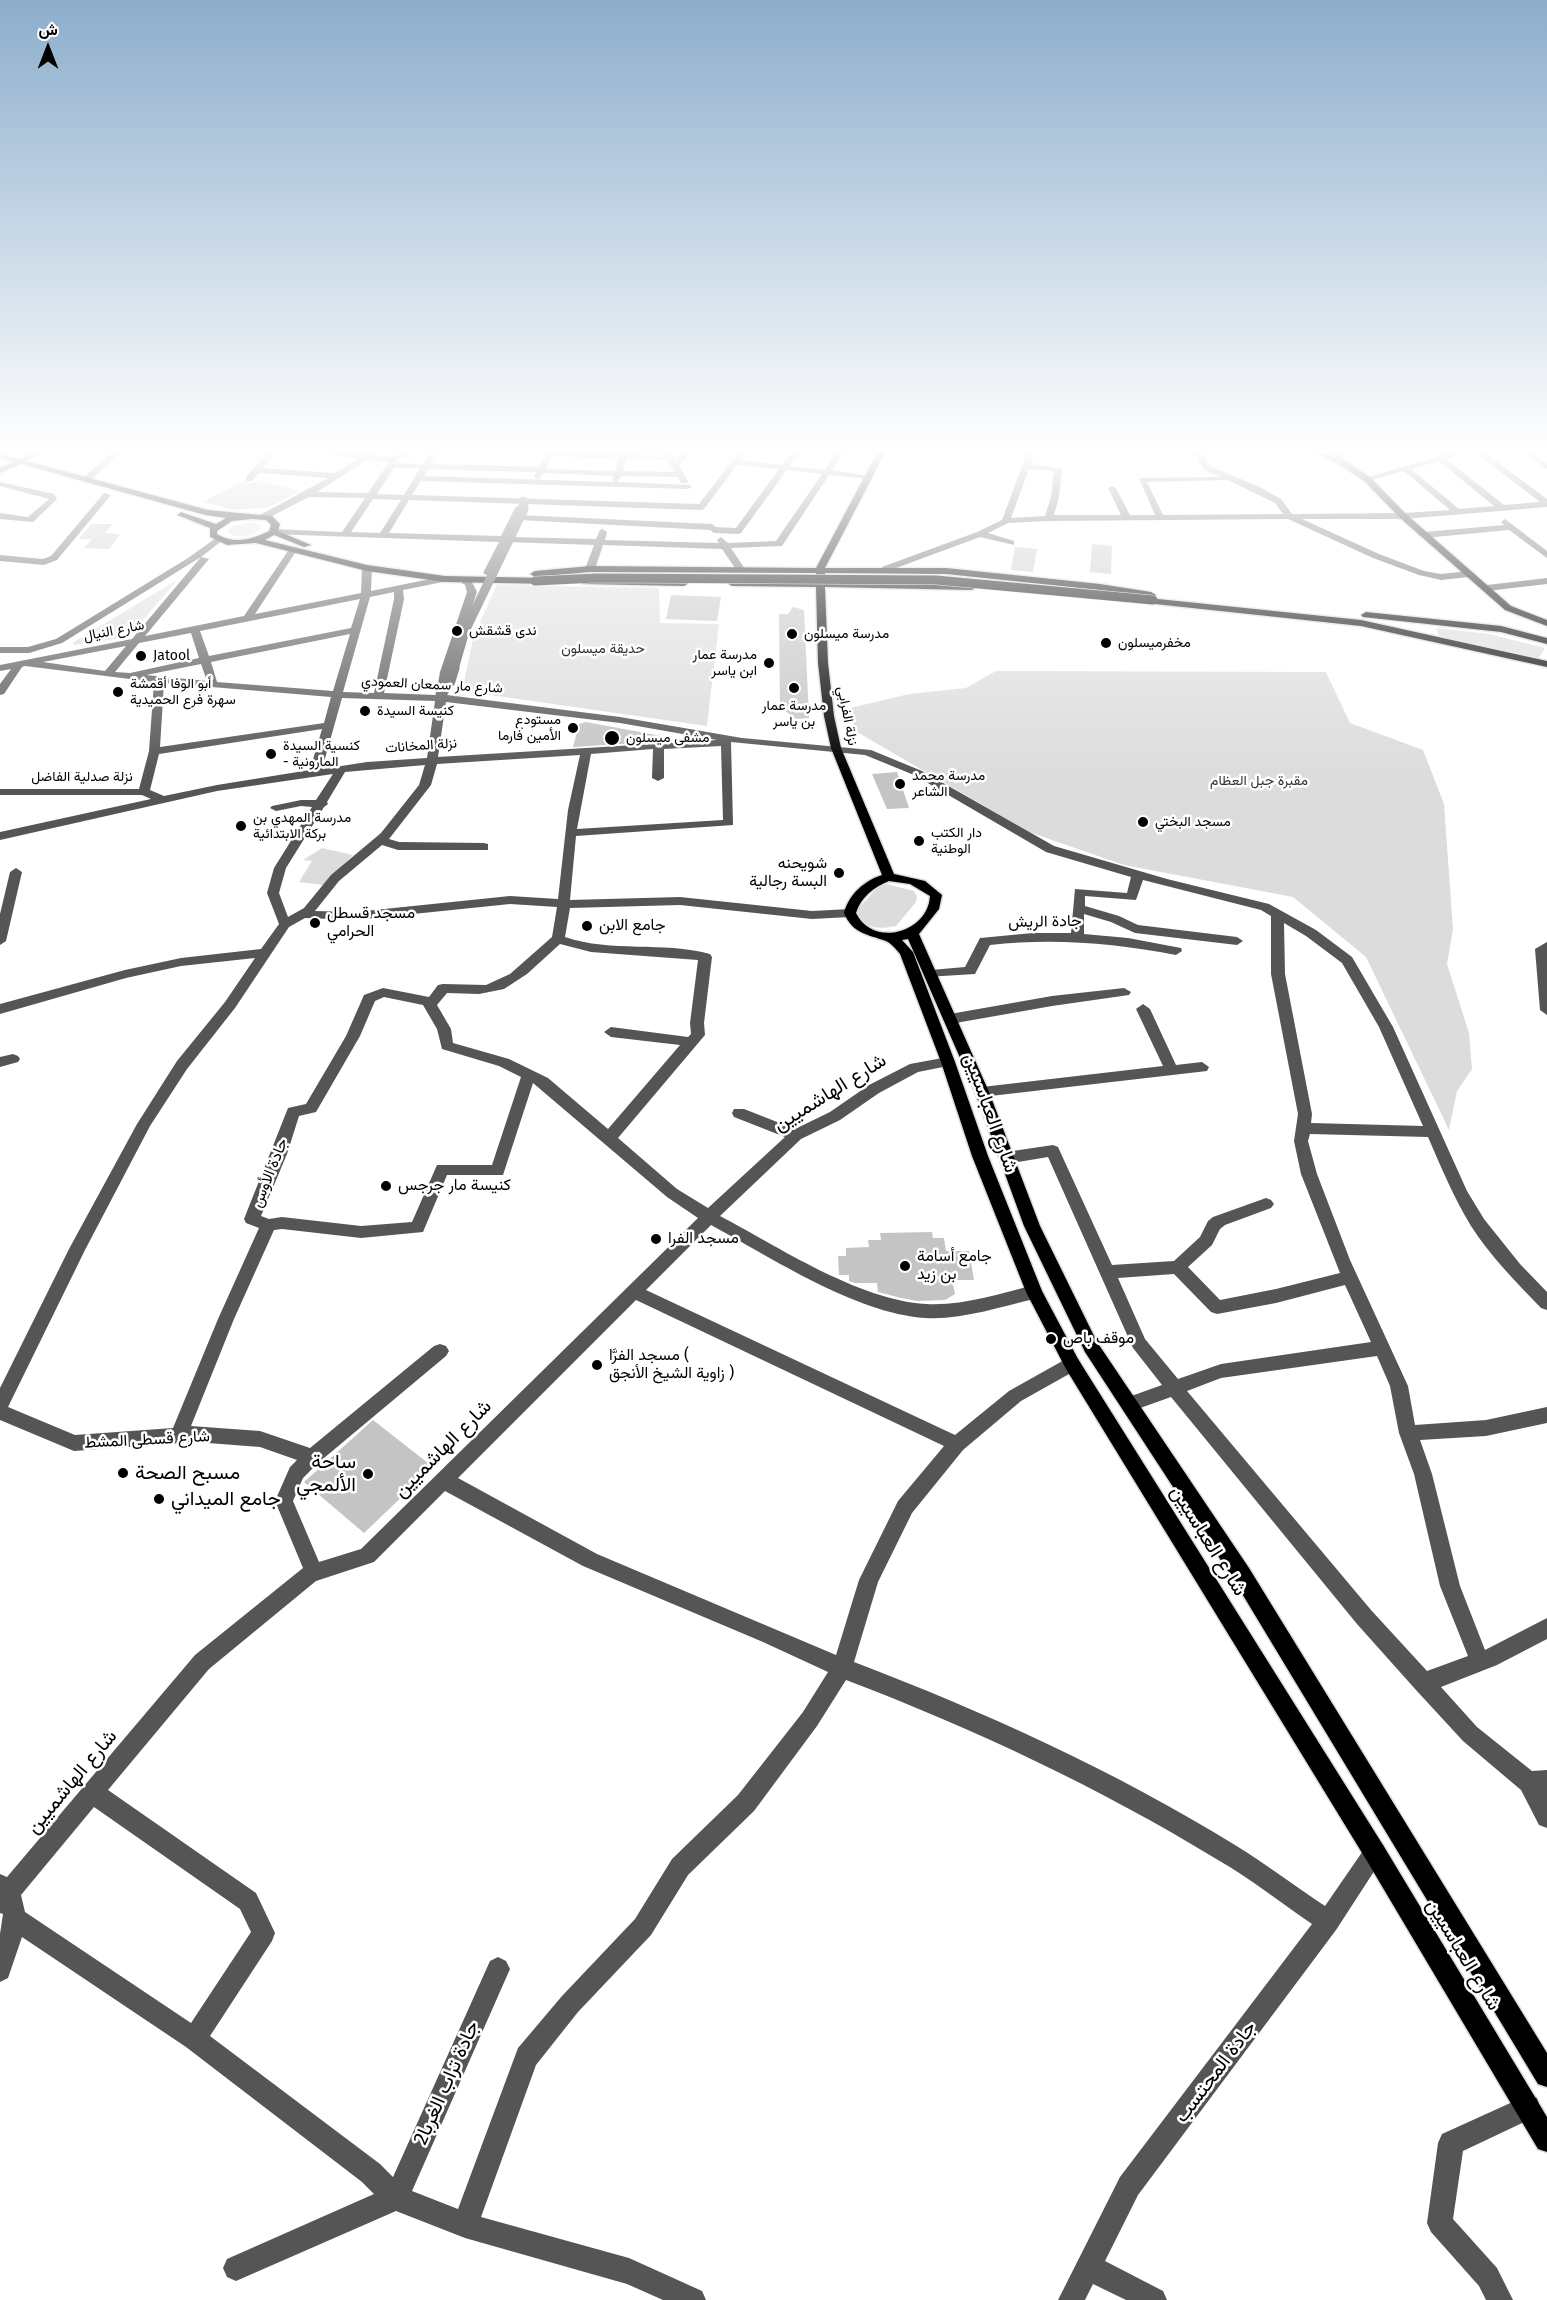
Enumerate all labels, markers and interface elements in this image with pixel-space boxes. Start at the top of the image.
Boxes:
north arrow [18,18,78,78]
text: ش [38,20,58,39]
street label: شارع النيال [82,617,146,645]
place label: ندى قشقش [469,623,537,639]
marker: ندى قشقش [450,624,464,638]
place label: مدرسة ميسلون [804,626,889,642]
marker: مدرسة ميسلون [785,627,799,641]
place label: مخفرميسلون [1118,635,1191,651]
marker: مخفرميسلون [1099,636,1113,650]
park label: حديقة ميسلون [561,641,645,657]
place label: مدرسة عمار ابن ياسر [693,647,757,680]
place label: Jatool [153,648,190,664]
marker: Jatool [134,649,148,663]
marker: مدرسة عمار ابن ياسر [762,656,776,670]
street label: شارع مار سمعان العمودي [361,673,503,697]
place label: أبو الوفا أقمشة سهرة فرع الحميدية [130,676,236,708]
marker: مدرسة عمار بن ياسر [787,681,801,695]
marker: أبو الوفا أقمشة سهرة فرع الحميدية [111,685,125,699]
street label: نزلة الفرابي [833,685,861,747]
place label: مدرسة عمار بن ياسر [762,698,826,730]
place label: كنيسة السيدة [377,703,454,719]
marker: كنيسة السيدة [358,704,372,718]
place label: مستودع الأمين فارما [498,712,561,744]
marker: مستودع الأمين فارما [566,721,580,735]
marker: مشفى ميسلون [603,729,621,747]
place label: مشفى ميسلون [626,730,710,746]
street label: نزلة المخانات [385,735,457,757]
place label: كنسية السيدة - المارونية [283,738,360,770]
marker: كنسية السيدة - المارونية [264,747,278,761]
place label: مدرسة محمد الشاعر [912,768,985,801]
street label: نزلة صدلية الفاضل [31,769,133,785]
park label: مقبرة جبل العظام [1210,773,1308,789]
marker: مدرسة محمد الشاعر [893,777,907,791]
place label: مدرسة المهدي بن بركة الابتدائية [253,810,351,843]
place label: مسجد البختي [1155,814,1231,830]
marker: مسجد البختي [1136,815,1150,829]
marker: مدرسة المهدي بن بركة الابتدائية [234,819,248,833]
place label: دار الكتب الوطنية [931,825,982,858]
marker: دار الكتب الوطنية [912,834,926,848]
place label: شويحنه البسة رجالية [749,854,827,892]
marker: شويحنه البسة رجالية [832,866,846,880]
place label: مسجد قسطل الحرامي [327,904,415,942]
street label: جادة الريش [1008,912,1082,932]
marker: مسجد قسطل الحرامي [308,916,322,930]
place label: جامع الابن [599,916,665,936]
marker: جامع الابن [580,919,594,933]
street label: شارع الهاشميين [769,1049,891,1137]
street label: شارع العباسيين [957,1050,1023,1176]
street label: جادة الأوس [247,1136,293,1210]
place label: كنيسة مار جرجس [398,1176,511,1196]
marker: كنيسة مار جرجس [379,1179,393,1193]
place label: مسجد الفرا [668,1229,739,1249]
marker: مسجد الفرا [649,1232,663,1246]
place label: جامع أسامة بن زيد [917,1247,992,1285]
marker: جامع أسامة بن زيد [898,1259,912,1273]
place label: موقف باص [1063,1329,1134,1349]
marker: موقف باص [1044,1332,1058,1346]
place label: مسجد الفرَّا ( زاوية الشيخ الأنجق ) [609,1346,734,1384]
marker: مسجد الفرَّا ( زاوية الشيخ الأنجق ) [590,1358,604,1372]
street label: شارع الهاشميين [389,1395,497,1503]
street label: شارع قسطى المشط [84,1427,210,1453]
place label: ساحة الألمجي [296,1450,356,1497]
place label: مسبح الصحة [135,1461,240,1485]
marker: مسبح الصحة [116,1466,130,1480]
marker: ساحة الألمجي [361,1467,375,1481]
street label: شارع العباسيين [1165,1481,1251,1601]
place label: جامع الميداني [171,1487,281,1511]
marker: جامع الميداني [152,1492,166,1506]
street label: شارع الهاشميين [21,1725,123,1839]
street label: شارع العباسيين [1420,1895,1506,2015]
street label: جادة المحتسب [1170,2016,1262,2128]
street label: جادة تراب الغربا2 [409,2017,485,2149]

